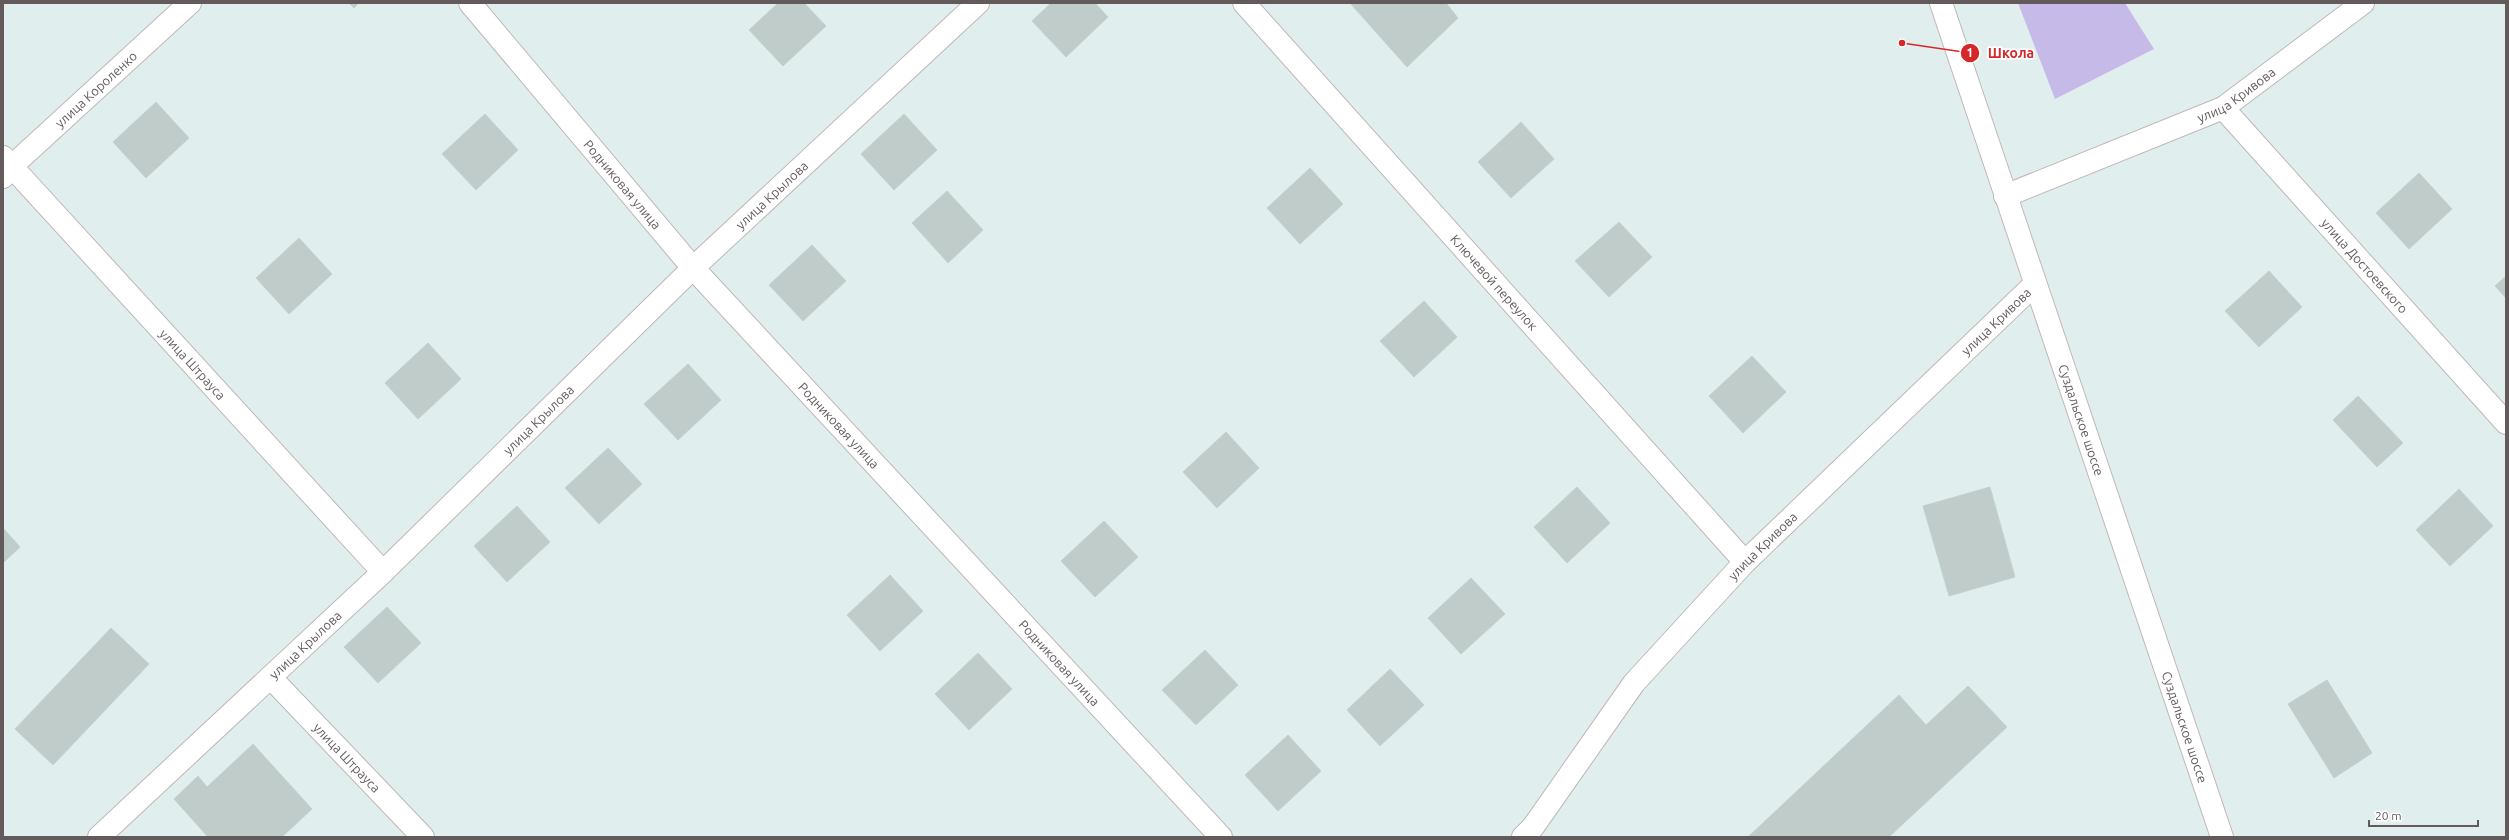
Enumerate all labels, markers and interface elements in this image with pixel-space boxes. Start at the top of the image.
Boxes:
callout: Школа [1960,40,2043,66]
text: Школа [1988,45,2034,61]
text: 1 [1967,46,1973,59]
street label: улица Короленко [52,48,140,130]
street label: улица Кривова [2195,65,2278,125]
street label: Родниковая улица [581,137,664,232]
street label: улица Крылова [733,158,810,232]
street label: улица Достоевского [2319,216,2411,316]
street label: Ключевой переулок [1448,232,1541,333]
street label: улица Кривова [1959,285,2034,358]
street label: улица Штрауса [157,326,228,402]
street label: Суздальское шоссе [2056,362,2107,478]
street label: Родниковая улица [796,380,882,471]
street label: улица Крылова [500,382,576,457]
street label: улица Кривова [1725,509,1800,583]
street label: улица Крылова [266,608,344,681]
street label: Родниковая улица [1016,617,1103,709]
street label: Суздальское шоссе [2160,669,2210,785]
street label: улица Штрауса [311,720,383,795]
scale bar [2369,802,2478,828]
text: 20 m [2375,809,2402,822]

